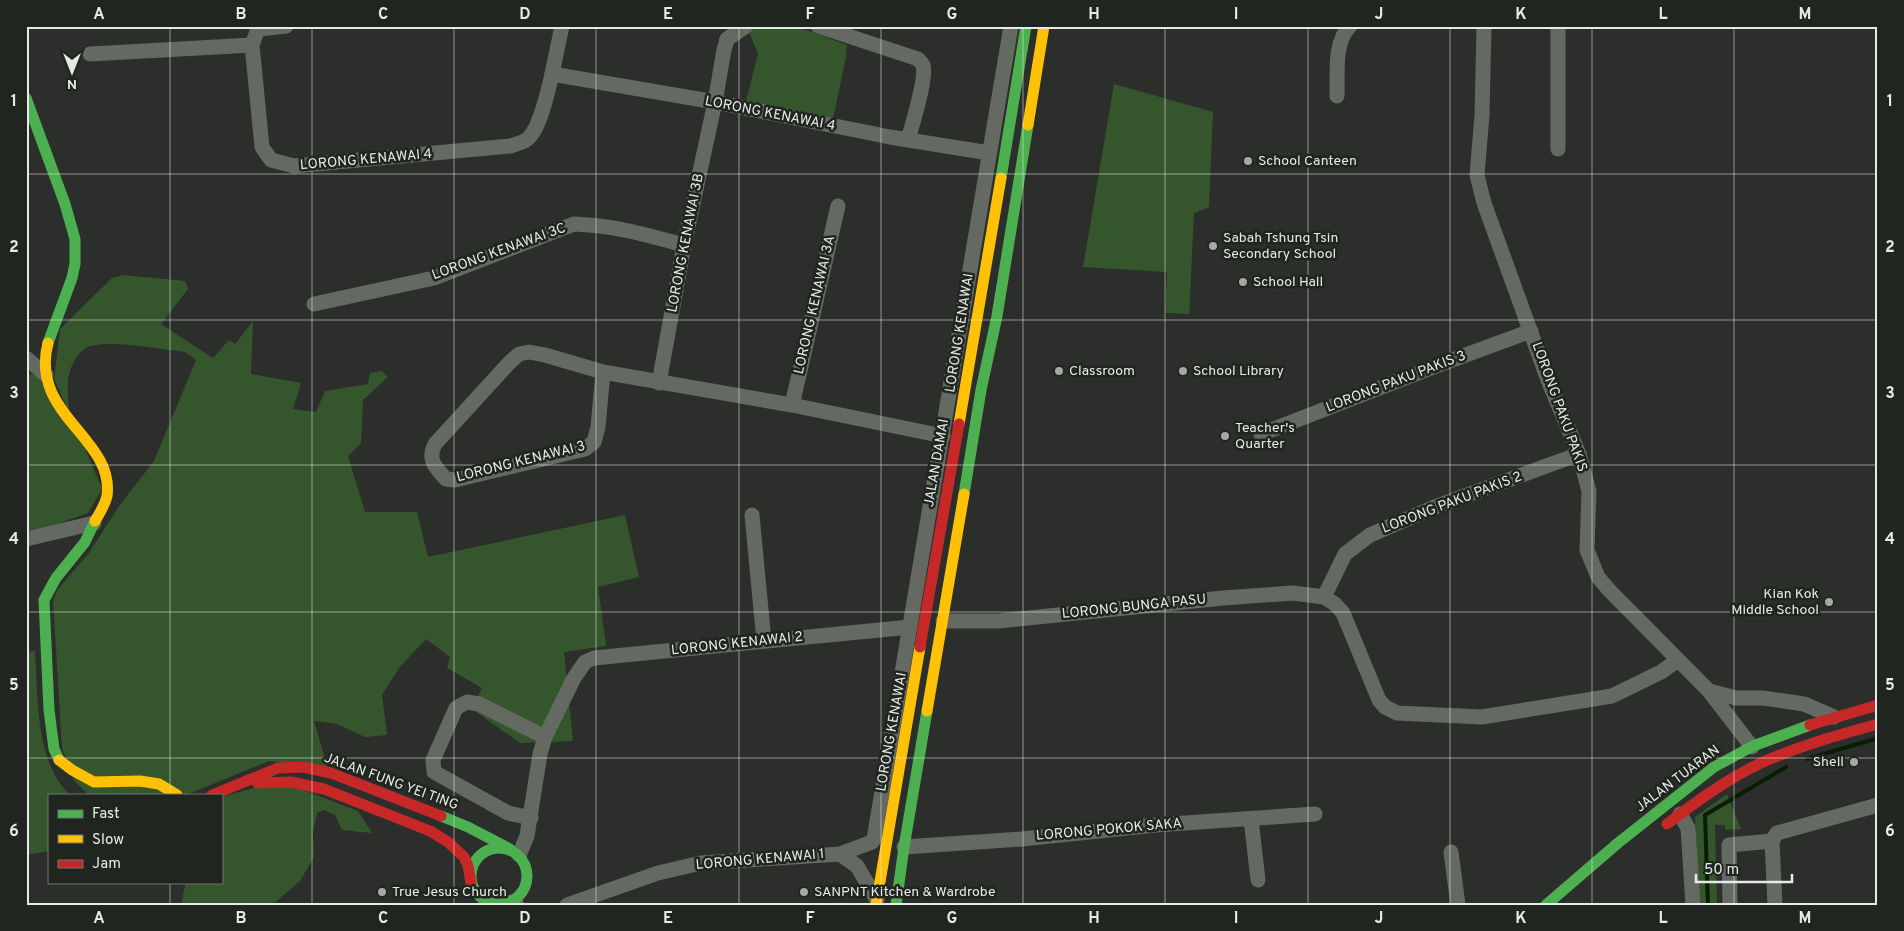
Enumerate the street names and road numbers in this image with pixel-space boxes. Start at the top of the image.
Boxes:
street label: LORONG KENAWAI 4 [703,93,837,135]
street label: LORONG KENAWAI 4 [299,146,433,174]
street label: LORONG KENAWAI 3B [664,172,708,314]
street label: LORONG KENAWAI 3C [430,220,568,284]
street label: LORONG KENAWAI 3A [791,234,839,376]
street label: LORONG KENAWAI [942,272,978,394]
street label: LORONG PAKU PAKIS [1528,340,1590,474]
street label: LORONG PAKU PAKIS 3 [1324,347,1468,417]
street label: JALAN DAMAI [921,418,953,508]
street label: LORONG KENAWAI 3 [455,438,587,486]
street label: LORONG PAKU PAKIS 2 [1380,468,1524,538]
street label: LORONG BUNGA PASU [1061,591,1207,623]
street label: LORONG KENAWAI 2 [670,629,804,659]
street label: LORONG KENAWAI [873,671,911,793]
street label: JALAN TUARAN [1633,742,1723,816]
street label: JALAN FUNG YEI TING [321,750,461,814]
street label: LORONG POKOK SAKA [1035,815,1183,845]
street label: LORONG KENAWAI 1 [695,846,825,874]

